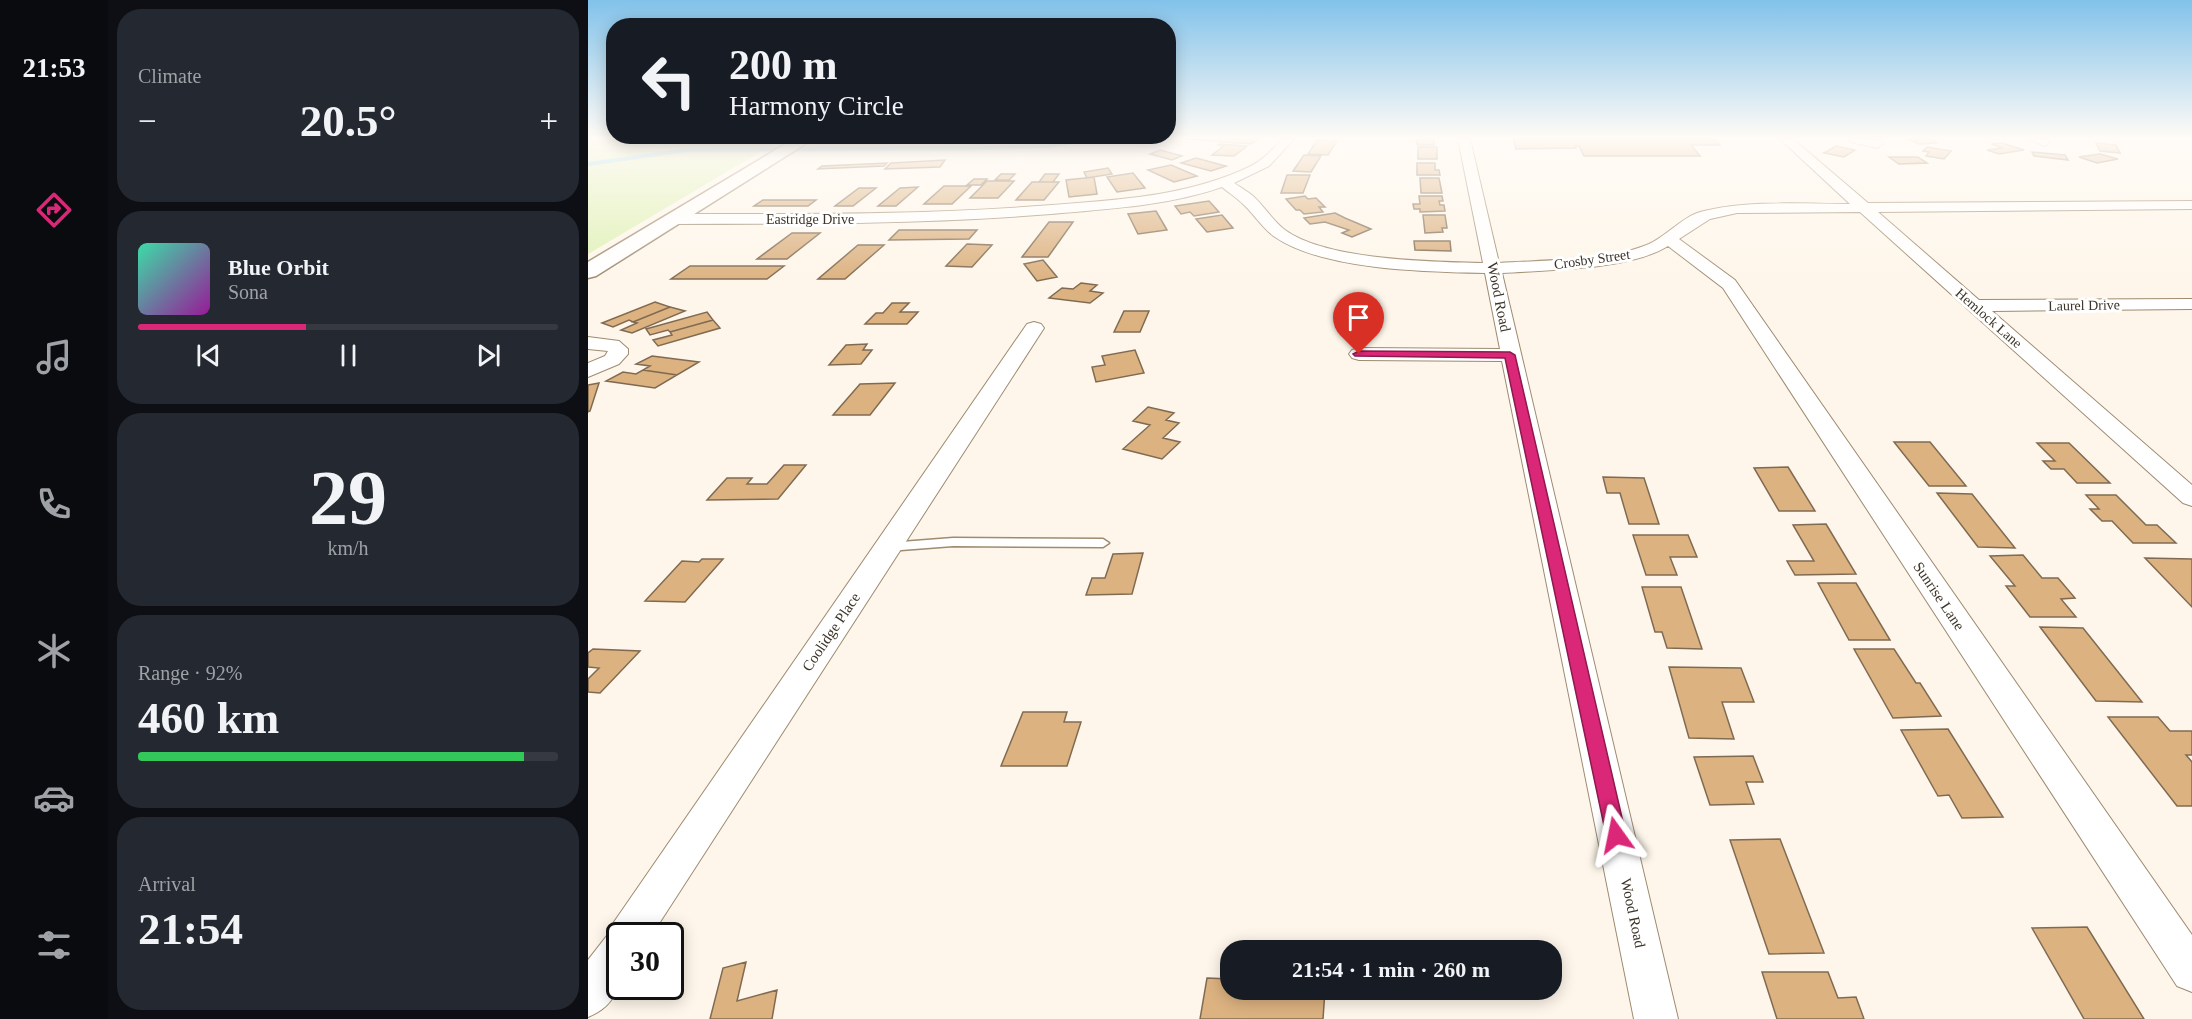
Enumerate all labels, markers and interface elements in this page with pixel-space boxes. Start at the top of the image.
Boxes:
icon: left [630,42,708,120]
text: 200 m [729,42,838,88]
text: 21:53 [23,53,86,83]
text: Climate [138,65,201,87]
text: Harmony Circle [729,91,904,121]
text: 20.5° [300,96,396,146]
text: − [138,103,157,139]
text: + [539,103,558,139]
icon: directions [33,189,75,231]
street label: Eastridge Drive [766,212,854,227]
street label: Crosby Street [1553,247,1631,272]
text: Blue Orbit [228,255,329,280]
street label: Wood Road [1484,261,1514,334]
text: Sona [228,281,268,303]
street label: Hemlock Lane [1953,286,2025,351]
pin [1333,292,1384,354]
street label: Laurel Drive [2048,297,2120,314]
icon: arrive [1342,301,1375,334]
icon: music [33,336,75,378]
icon: previous [192,339,225,372]
icon: pause [332,339,365,372]
icon: next [472,339,505,372]
text: 29 [309,454,387,541]
icon: phone [33,483,75,525]
text: km/h [327,537,369,559]
street label: Sunrise Lane [1910,559,1968,633]
street label: Coolidge Place [799,589,863,674]
icon: climate [33,630,75,672]
text: Range · 92% [138,662,242,684]
text: 460 km [138,693,279,743]
icon: car [33,777,75,819]
position arrow [1584,803,1648,867]
text: Arrival [138,873,196,895]
street label: Wood Road [1618,877,1648,950]
text: 21:54 [138,904,243,954]
speed limit sign: 30 [606,922,684,1000]
icon: filters [33,924,75,966]
text: 21:54 · 1 min · 260 m [1292,957,1490,982]

